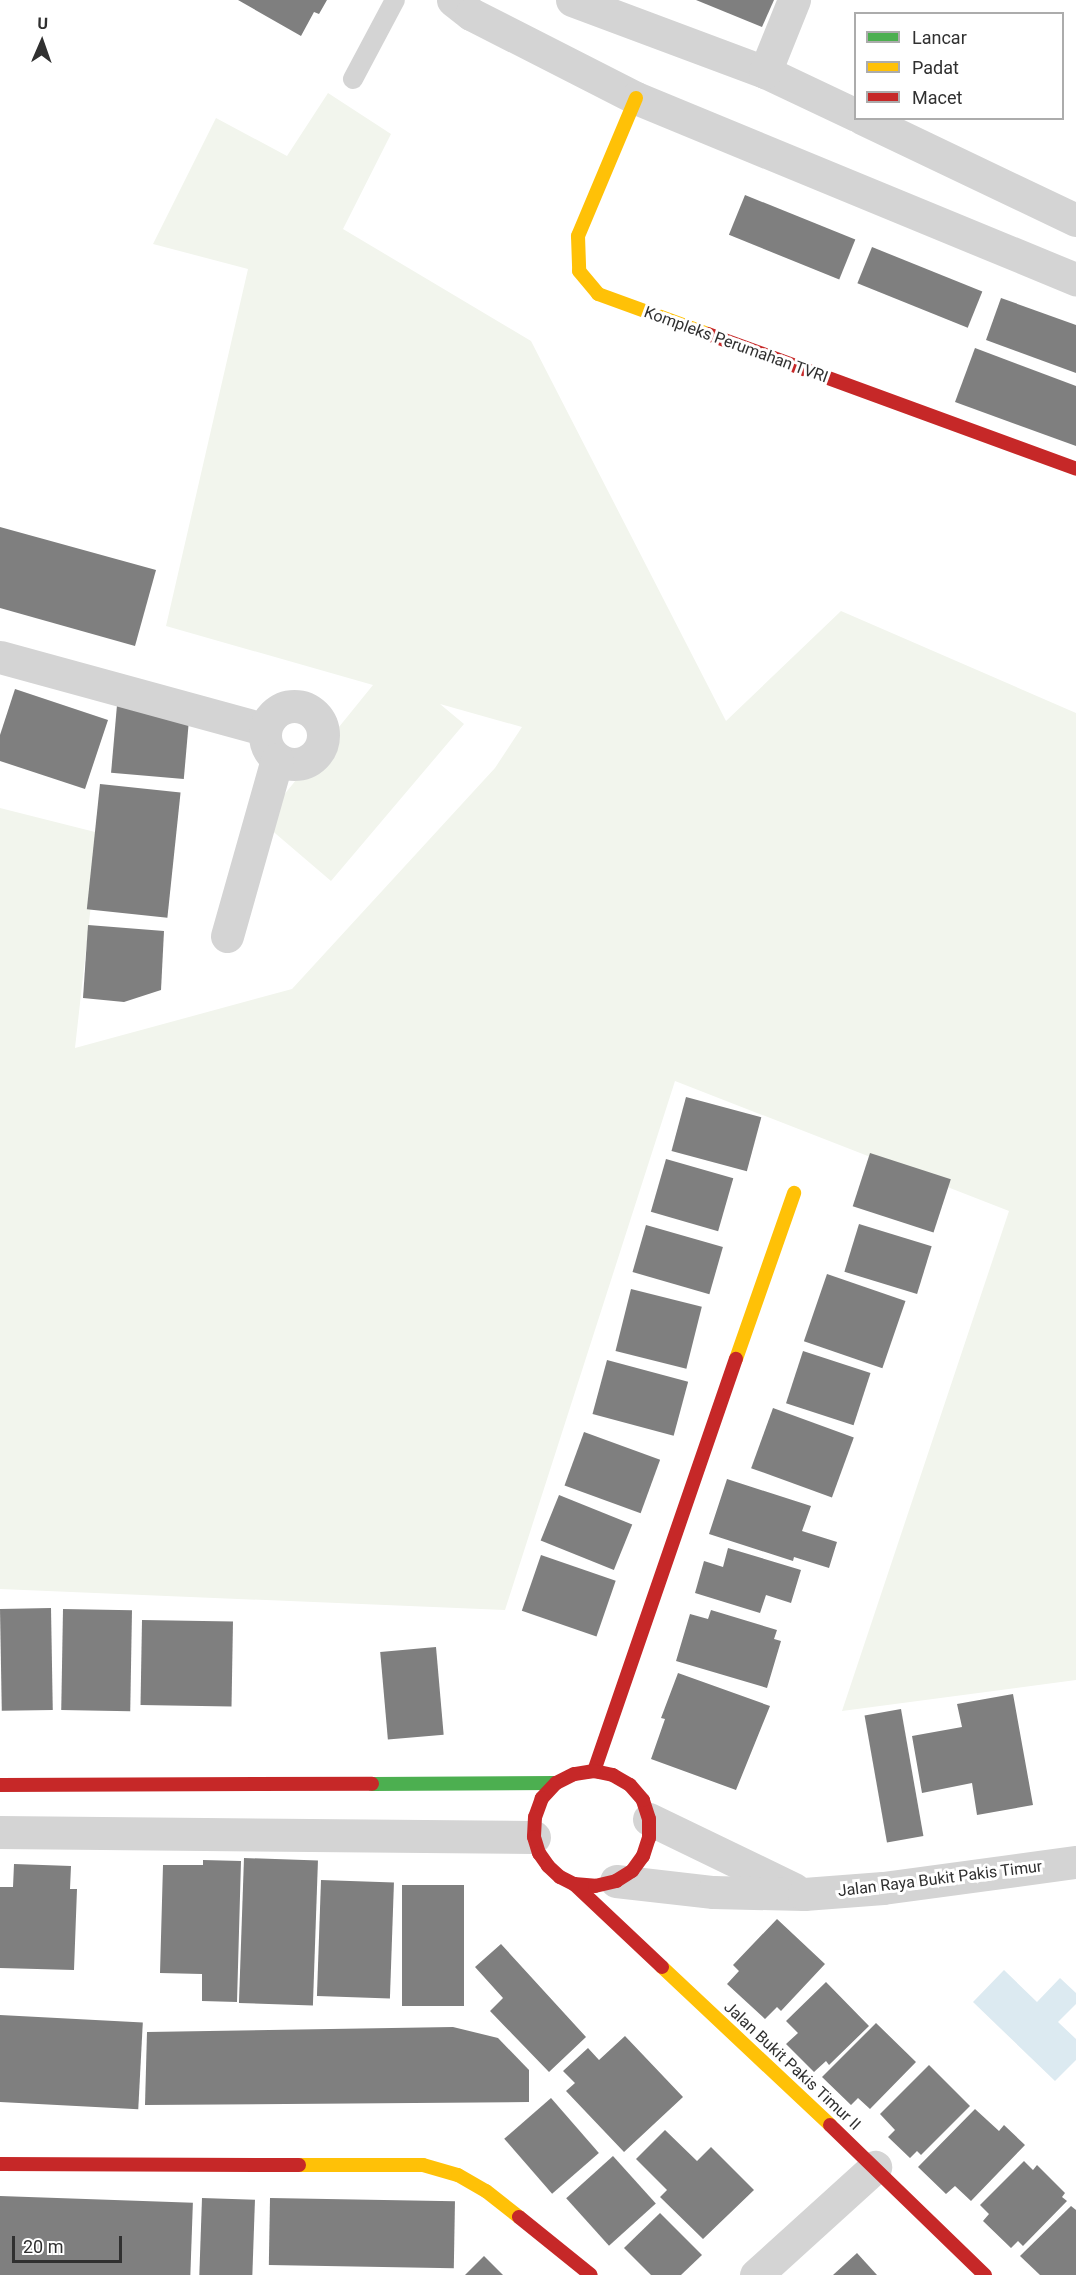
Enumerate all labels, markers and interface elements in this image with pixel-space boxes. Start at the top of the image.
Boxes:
north arrow [12,12,72,72]
legend [854,12,1064,120]
text: U [37,14,48,33]
text: Lancar [912,27,967,48]
text: Padat [912,57,959,78]
text: Macet [912,87,962,108]
street label: Kompleks Perumahan TVRI [641,303,831,387]
street label: Jalan Raya Bukit Pakis Timur [837,1857,1043,1901]
street label: Jalan Bukit Pakis Timur II [720,1998,864,2134]
scale bar [15,2224,124,2262]
text: 20 m [23,2236,63,2257]

